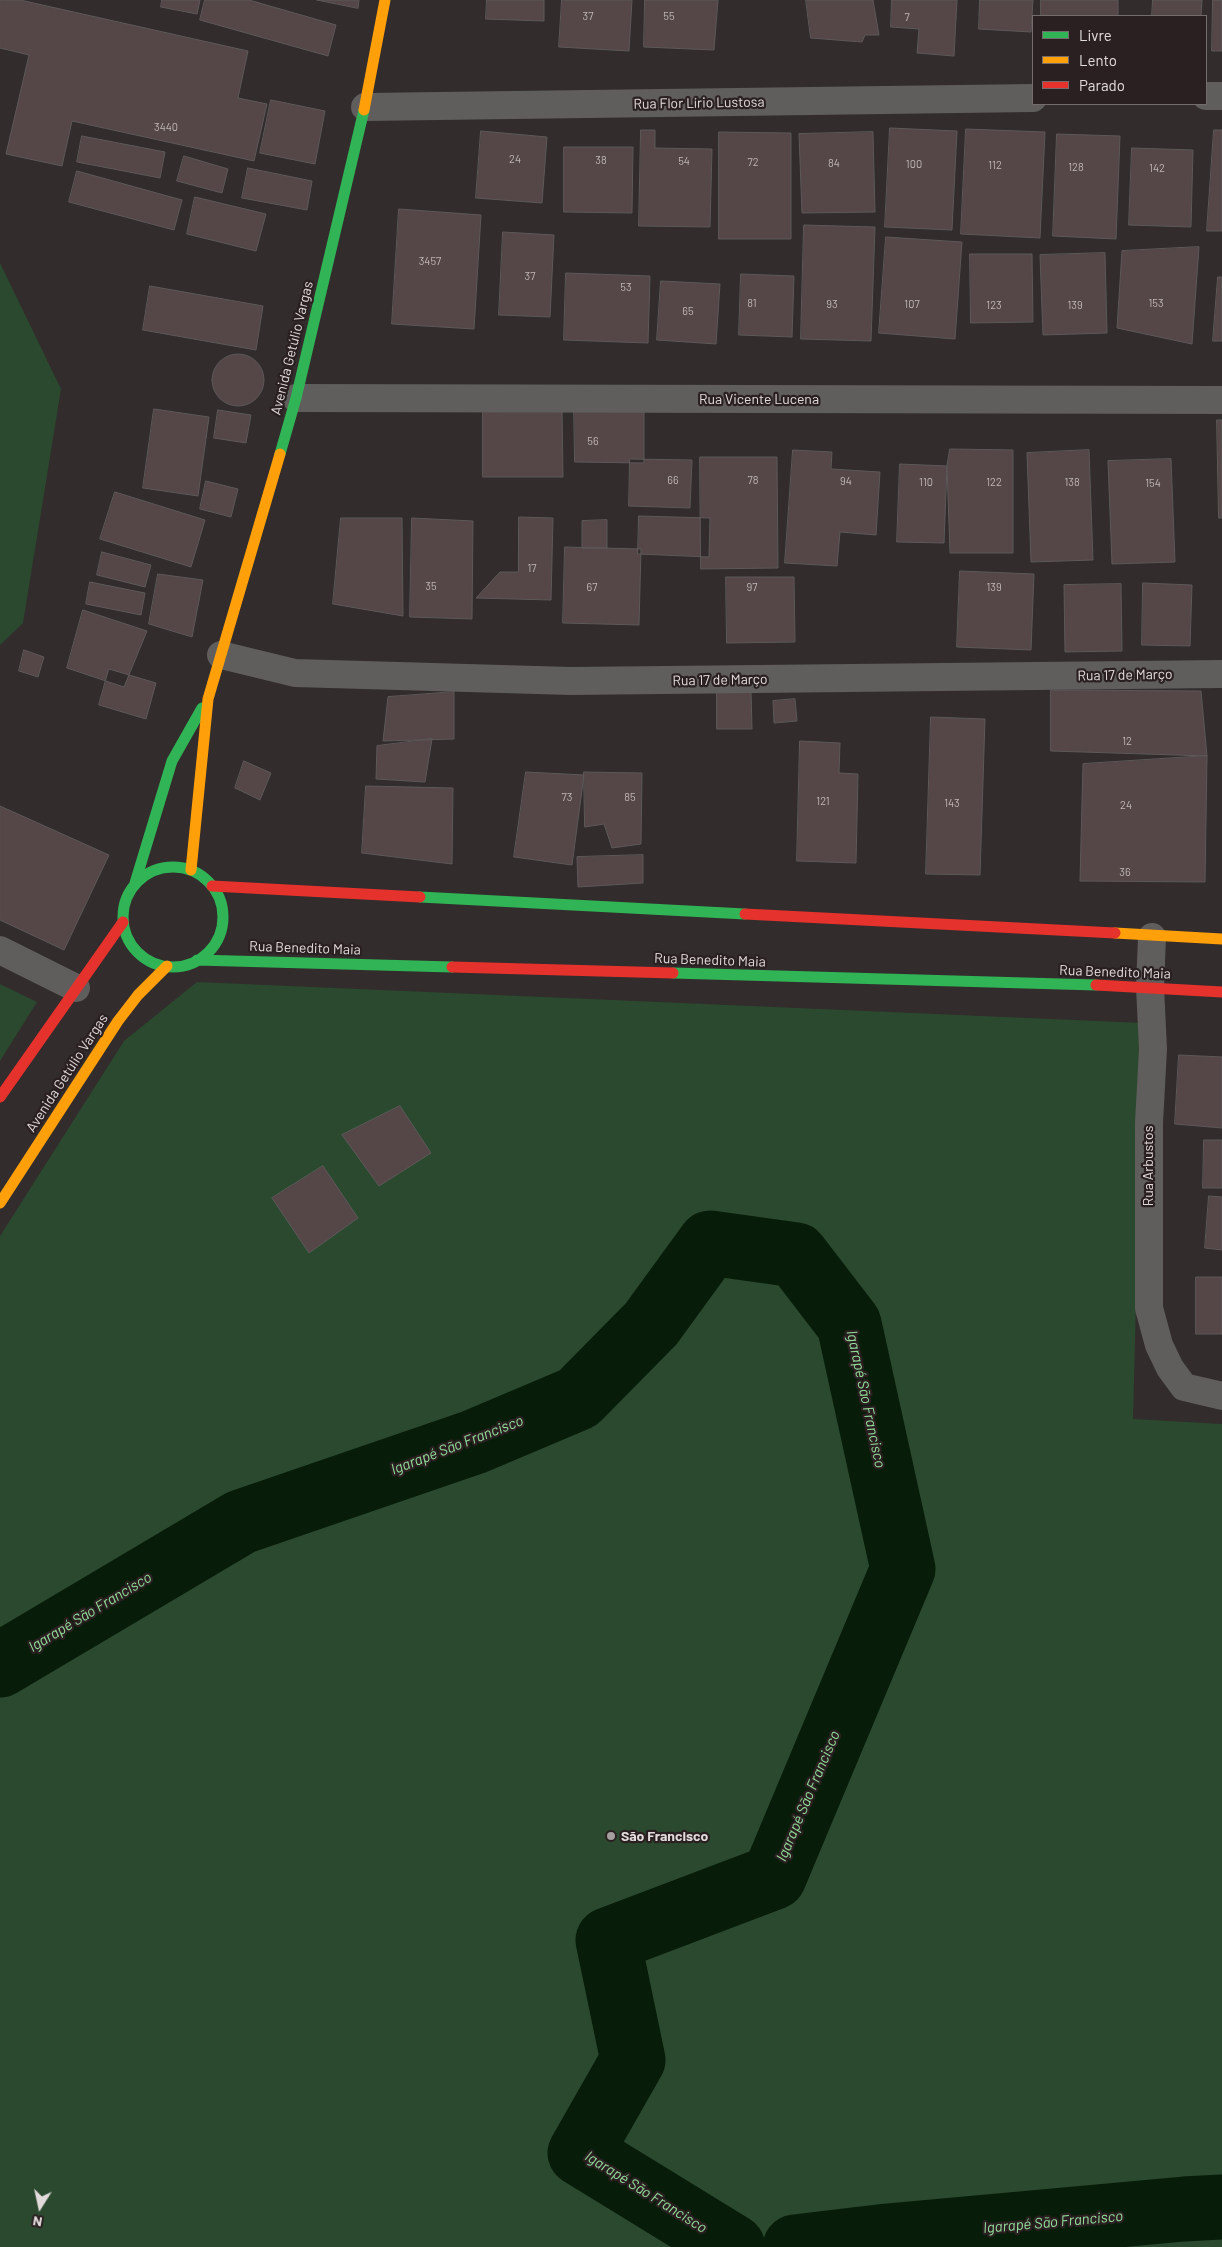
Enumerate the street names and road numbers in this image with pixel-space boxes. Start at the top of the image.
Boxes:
street label: Rua Flor Lírio Lustosa [633,93,765,113]
street label: Avenida Getúlio Vargas [267,279,317,417]
street label: Rua Vicente Lucena [699,391,819,407]
street label: Rua 17 de Março [1077,666,1173,684]
street label: Rua 17 de Março [672,671,768,689]
street label: Rua Benedito Maia [249,938,361,958]
street label: Rua Benedito Maia [654,950,766,970]
street label: Rua Benedito Maia [1059,962,1171,982]
street label: Avenida Getúlio Vargas [23,1011,111,1135]
street label: Rua Arbustos [1140,1126,1156,1206]

